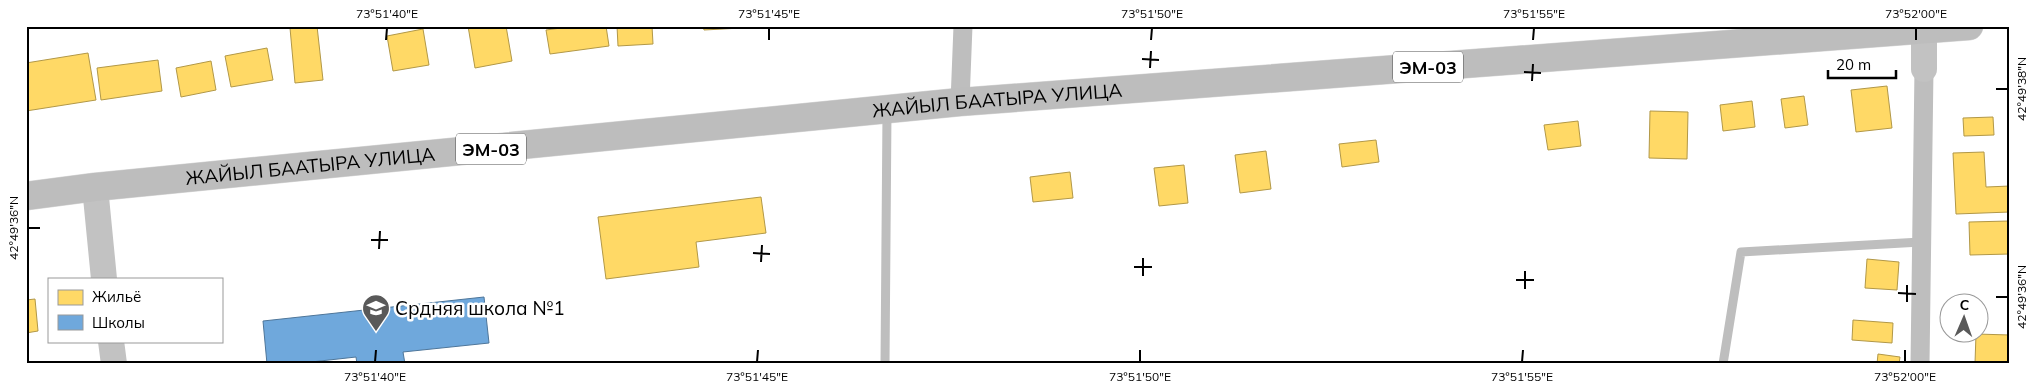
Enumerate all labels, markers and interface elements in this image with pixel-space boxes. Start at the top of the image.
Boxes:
text: 73°51'40"E [356,6,418,21]
text: 73°51'45"E [738,6,800,21]
text: 73°51'50"E [1121,6,1183,21]
text: 73°51'55"E [1503,6,1565,21]
text: 73°52'00"E [1885,6,1947,21]
scale bar [1828,48,1896,80]
road number: ЭМ-03 [1393,52,1463,82]
text: 20 m [1836,55,1871,74]
text: 42°49'38"N [2014,57,2029,121]
street label: ЖАЙЫЛ БААТЫРА УЛИЦА [871,78,1123,123]
road number: ЭМ-03 [456,134,526,164]
street label: ЖАЙЫЛ БААТЫРА УЛИЦА [185,142,436,190]
text: 42°49'36"N [6,196,21,260]
text: 42°49'36"N [2014,265,2029,329]
legend [48,278,222,342]
text: Жильё [92,287,141,306]
north arrow [1938,292,1988,342]
school or university icon: Срдняя школа №1 [361,293,391,332]
place label: Срдняя школа №1 [395,296,565,320]
text: С [1959,296,1970,314]
text: Школы [92,313,145,332]
text: 73°51'40"E [344,369,406,384]
text: 73°51'45"E [726,369,788,384]
text: 73°51'50"E [1109,369,1171,384]
text: 73°51'55"E [1491,369,1553,384]
text: 73°52'00"E [1874,369,1936,384]

